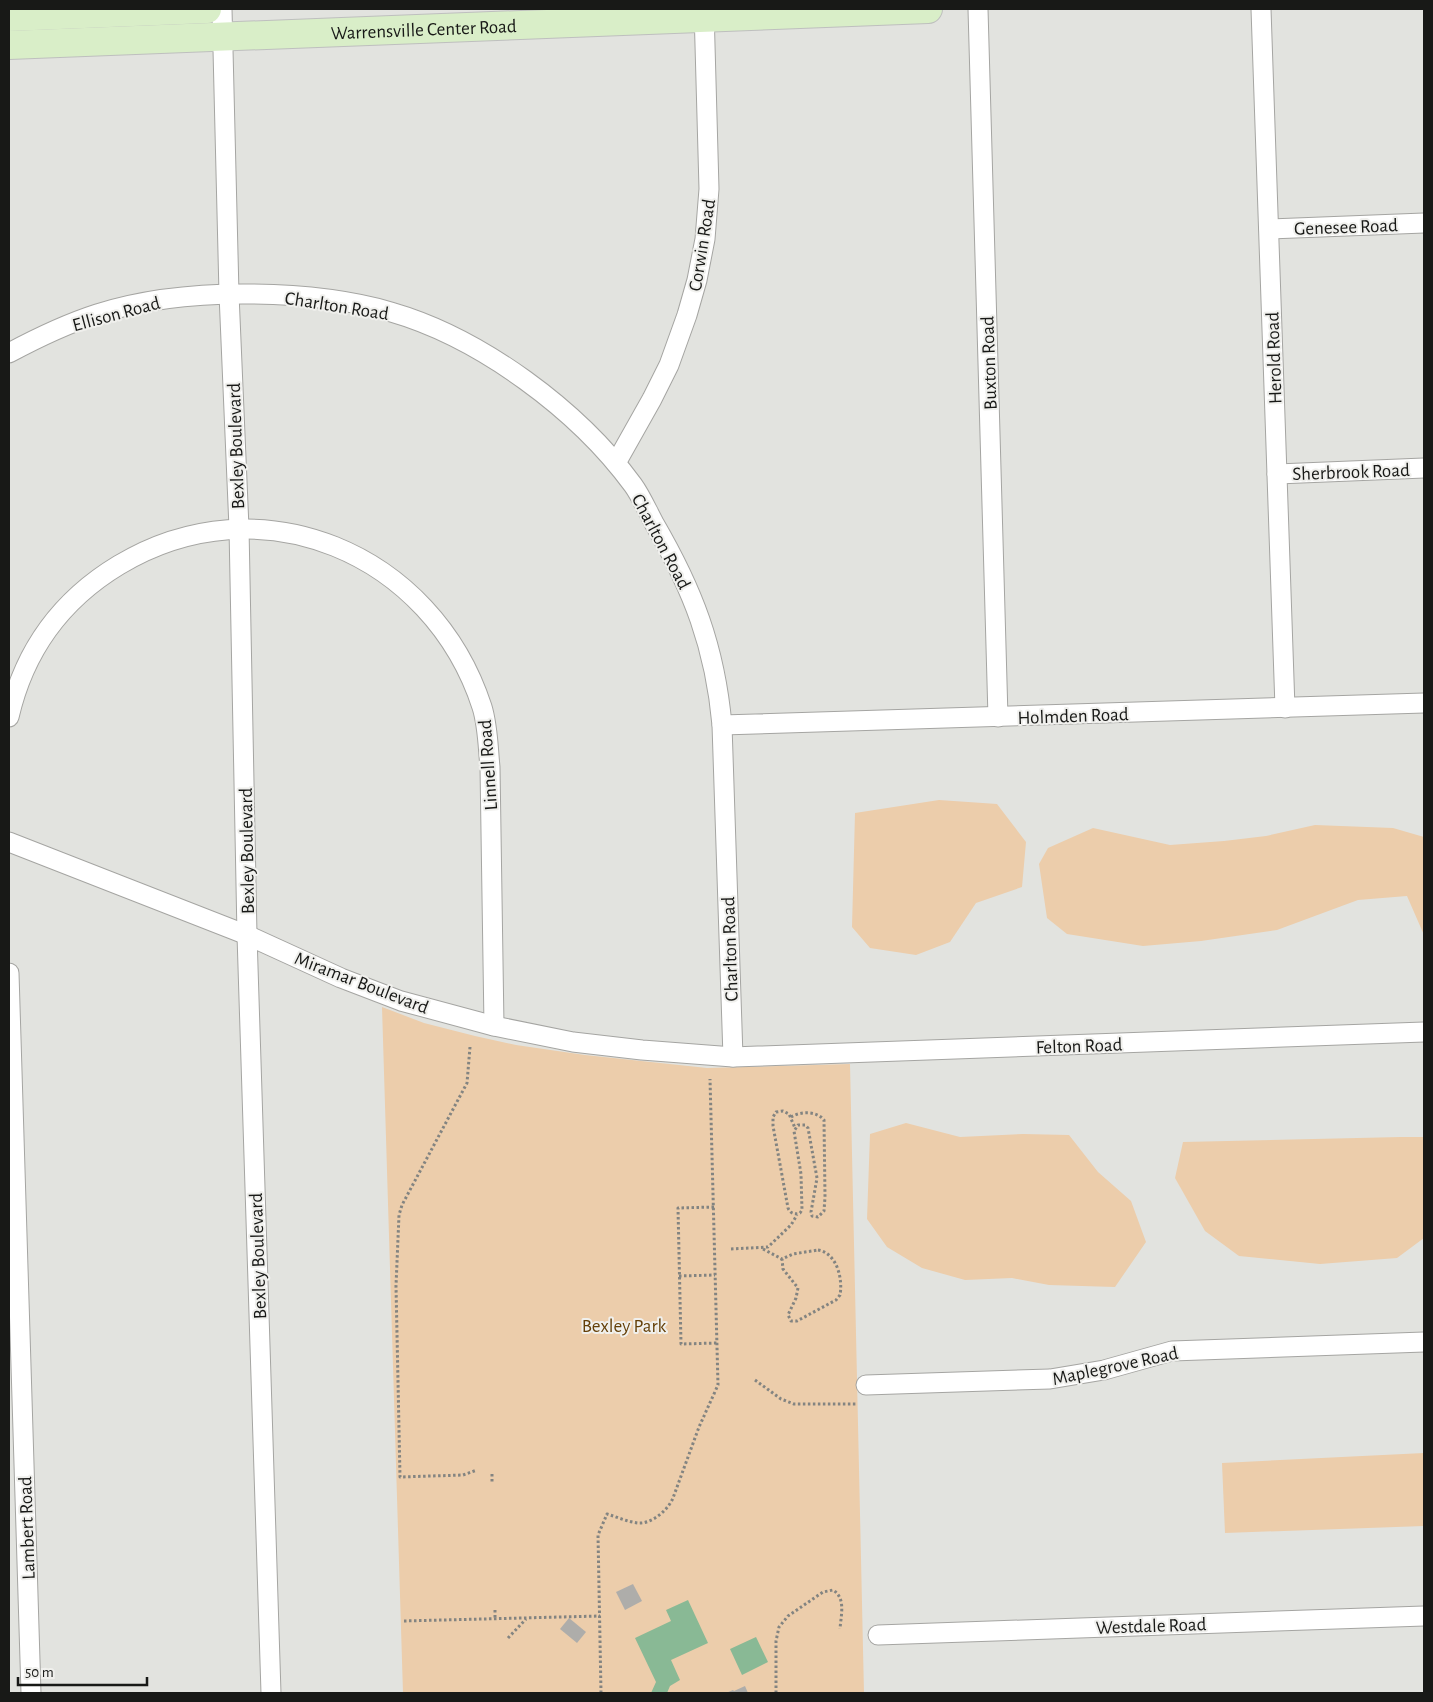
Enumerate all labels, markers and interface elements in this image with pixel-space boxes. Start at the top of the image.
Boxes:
street label: Warrensville Center Road [330,17,517,43]
street label: Corwin Road [686,198,719,293]
street label: Genesee Road [1294,216,1398,239]
street label: Charlton Road [283,289,390,324]
street label: Ellison Road [70,294,162,335]
street label: Herold Road [1263,311,1286,404]
street label: Buxton Road [978,316,1001,410]
street label: Bexley Boulevard [225,382,248,509]
street label: Sherbrook Road [1292,461,1410,484]
street label: Charlton Road [628,491,694,593]
street label: Holmden Road [1017,705,1129,728]
street label: Linnell Road [476,719,501,811]
street label: Bexley Boulevard [237,787,258,914]
street label: Charlton Road [719,896,742,1002]
street label: Miramar Boulevard [292,949,431,1018]
street label: Felton Road [1035,1035,1123,1058]
street label: Bexley Boulevard [247,1192,270,1319]
park label: Bexley Park [582,1317,667,1336]
street label: Maplegrove Road [1051,1344,1180,1389]
street label: Lambert Road [16,1476,39,1580]
street label: Westdale Road [1095,1615,1207,1638]
scale bar [18,1654,146,1686]
text: 50 m [25,1665,54,1680]

